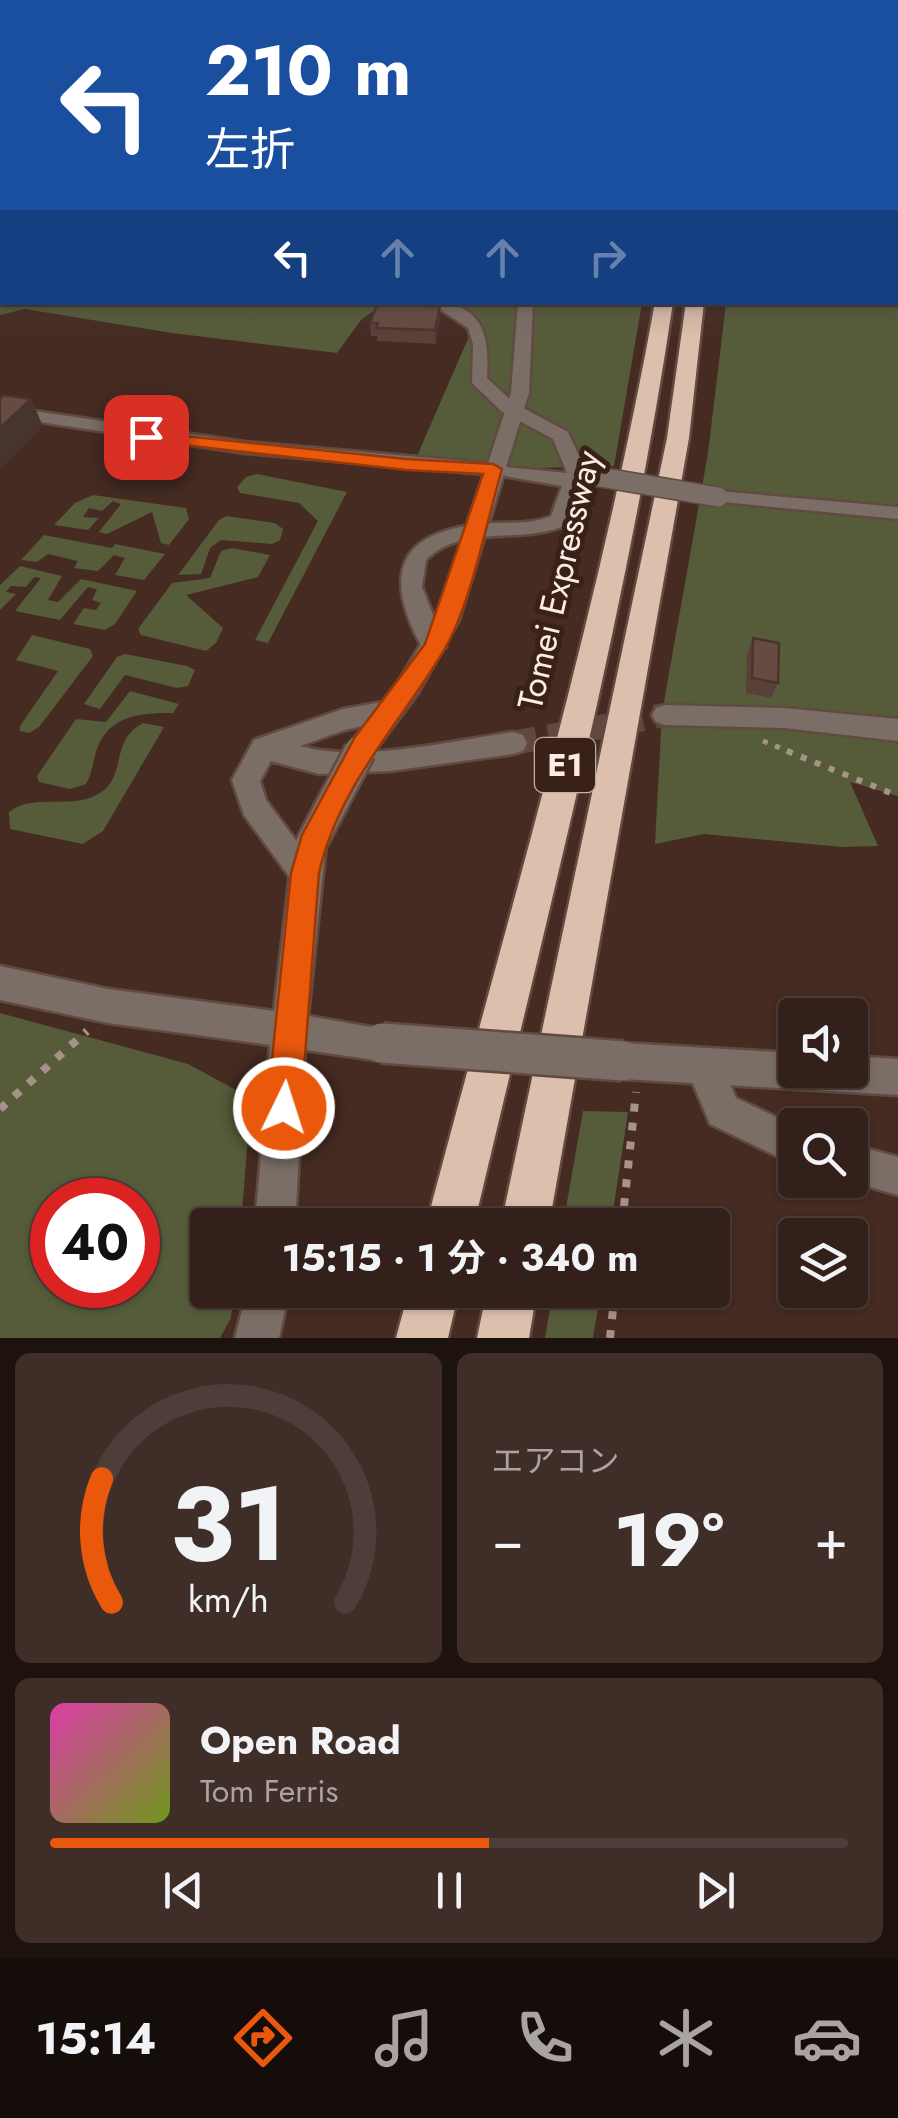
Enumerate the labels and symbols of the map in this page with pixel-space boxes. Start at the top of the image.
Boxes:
pin [104,395,189,480]
street label: Tomei Expressway [505,445,613,714]
road number: E1 [535,738,595,792]
position arrow [232,1056,336,1160]
speed limit sign: 40 [30,1178,160,1308]

